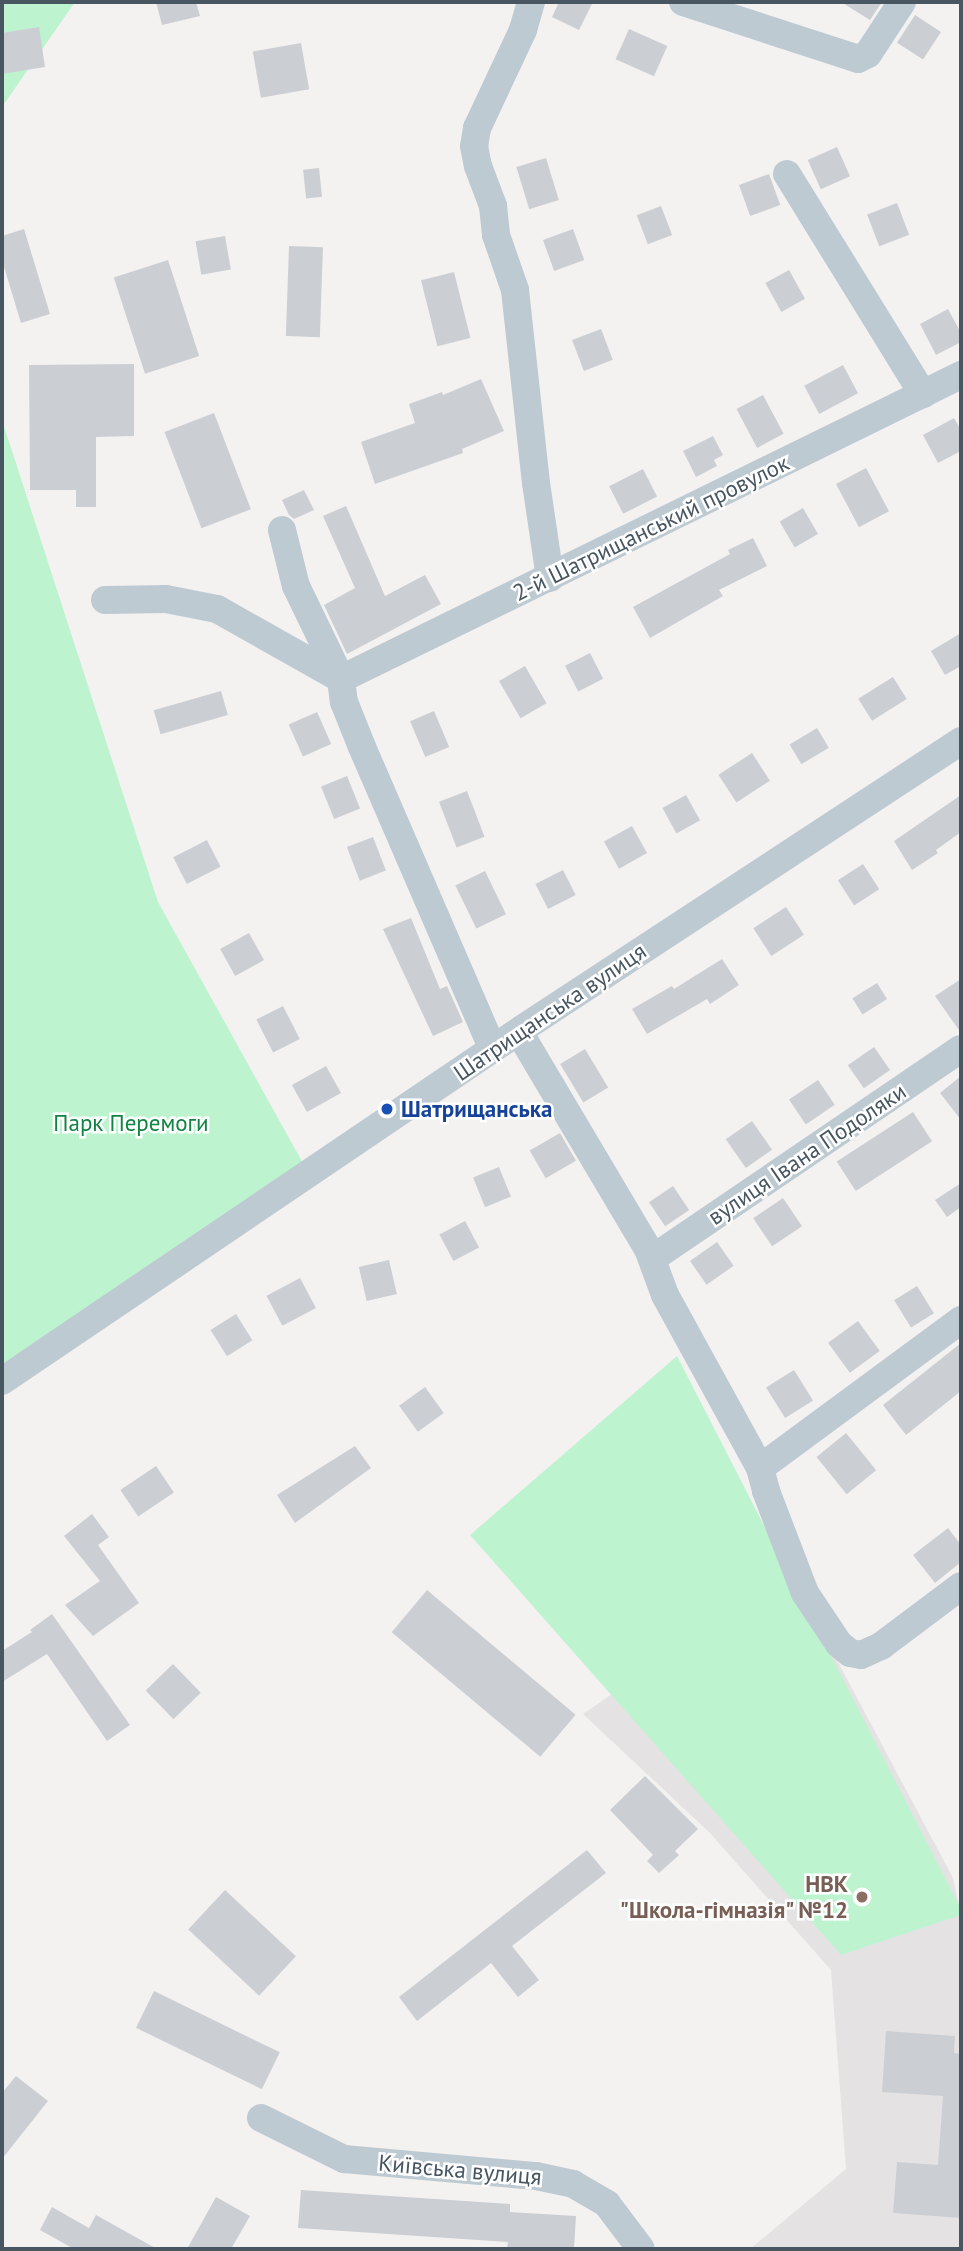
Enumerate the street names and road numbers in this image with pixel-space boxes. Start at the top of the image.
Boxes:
street label: 2-й Шатрищанський провулок [509,449,793,607]
street label: Шатрищанська вулиця [449,937,651,1087]
street label: вулиця Івана Подоляки [703,1077,911,1231]
street label: Київська вулиця [377,2149,543,2191]

